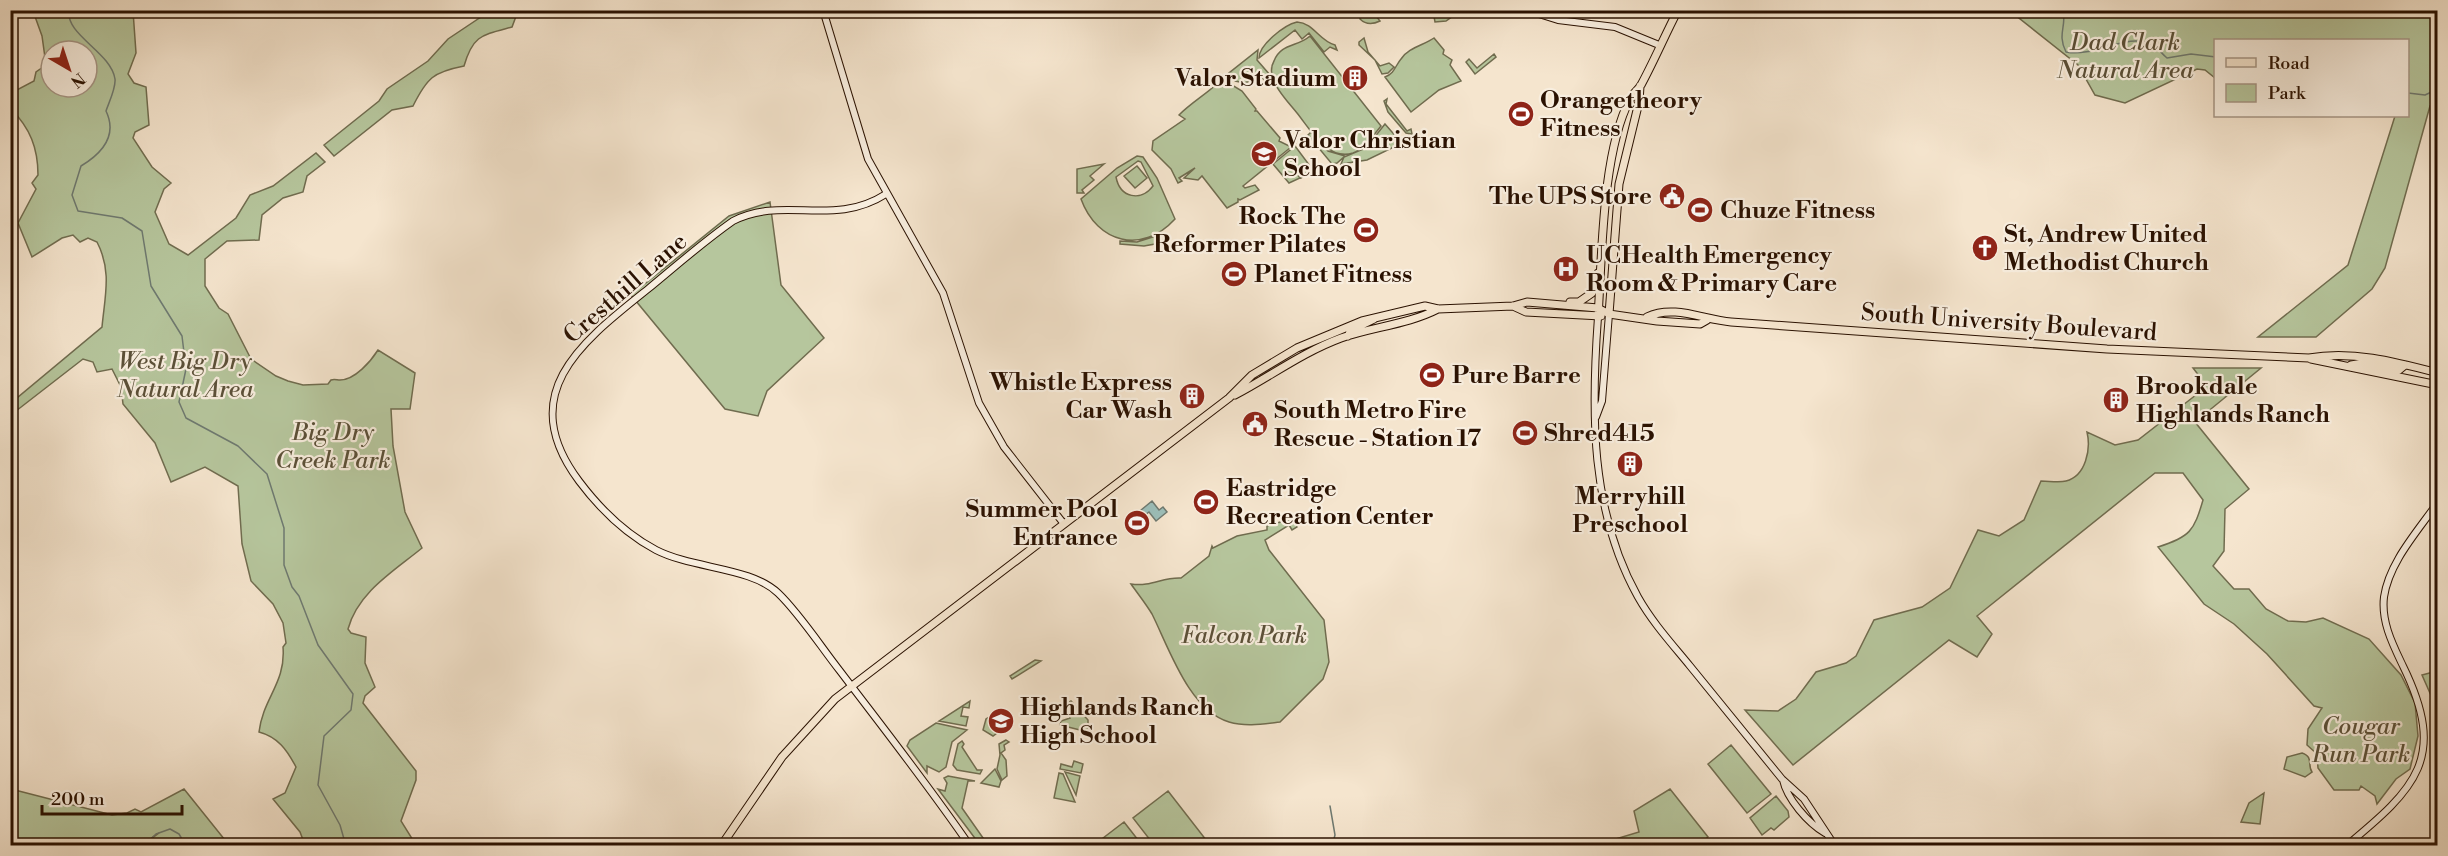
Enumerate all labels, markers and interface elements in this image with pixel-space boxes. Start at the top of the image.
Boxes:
park label: Dad Clark Natural Area [2056,28,2194,86]
north arrow [39,39,99,99]
legend [2214,39,2409,117]
text: Road [2268,52,2311,75]
building icon: Valor Stadium [1340,63,1370,93]
place label: Valor Stadium [1174,64,1336,94]
text: N [66,68,89,92]
text: Park [2268,82,2307,105]
place label: Orangetheory Fitness [1540,86,1703,144]
sports icon: Orangetheory Fitness [1506,99,1536,129]
place label: Valor Christian School [1283,126,1456,184]
school or university icon: Valor Christian School [1249,139,1279,169]
public building icon: The UPS Store [1657,181,1687,211]
place label: The UPS Store [1489,182,1652,212]
sports icon: Chuze Fitness [1685,195,1715,225]
place label: Chuze Fitness [1720,196,1875,226]
place label: Rock The Reformer Pilates [1153,202,1346,260]
sports icon: Rock The Reformer Pilates [1351,215,1381,245]
place label: St, Andrew United Methodist Church [2004,220,2209,278]
street label: Cresthill Lane [558,227,694,351]
church icon: St, Andrew United Methodist Church [1970,233,2000,263]
place label: UCHealth Emergency Room & Primary Care [1586,241,1837,299]
hospital icon: UCHealth Emergency Room & Primary Care [1551,254,1581,284]
sports icon: Planet Fitness [1219,259,1249,289]
place label: Planet Fitness [1254,260,1412,290]
street label: South University Boulevard [1860,298,2158,348]
park label: West Big Dry Natural Area [116,347,254,405]
sports icon: Pure Barre [1417,360,1447,390]
place label: Pure Barre [1452,361,1581,391]
place label: Whistle Express Car Wash [988,368,1172,426]
place label: Brookdale Highlands Ranch [2136,372,2330,430]
building icon: Whistle Express Car Wash [1177,381,1207,411]
building icon: Brookdale Highlands Ranch [2101,385,2131,415]
place label: South Metro Fire Rescue - Station 17 [1274,396,1481,454]
public building icon: South Metro Fire Rescue - Station 17 [1240,409,1270,439]
park label: Big Dry Creek Park [275,418,391,476]
sports icon: Shred415 [1510,418,1540,448]
place label: Shred415 [1544,419,1655,449]
building icon: Merryhill Preschool [1615,449,1645,479]
place label: Eastridge Recreation Center [1226,474,1434,532]
place label: Merryhill Preschool [1572,482,1688,540]
sports icon: Eastridge Recreation Center [1191,487,1221,517]
place label: Summer Pool Entrance [966,495,1118,553]
sports icon: Summer Pool Entrance [1122,508,1152,538]
park label: Falcon Park [1181,621,1307,651]
place label: Highlands Ranch High School [1020,693,1214,751]
school or university icon: Highlands Ranch High School [986,706,1016,736]
park label: Cougar Run Park [2311,712,2410,770]
scale bar [42,778,182,816]
text: 200 m [51,788,105,811]

